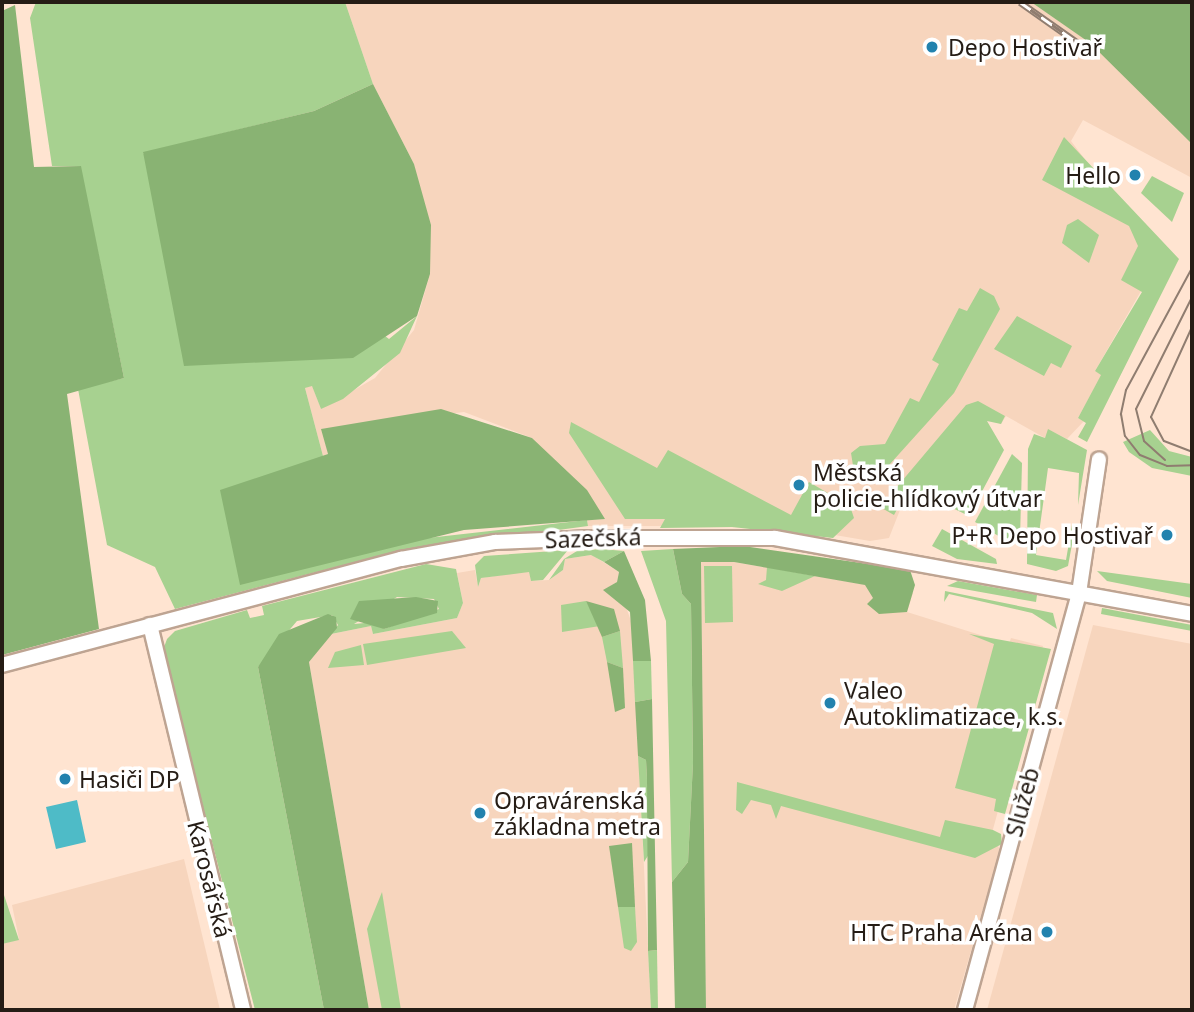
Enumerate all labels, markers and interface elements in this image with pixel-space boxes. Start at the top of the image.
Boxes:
place label: Depo Hostivař [948,33,1102,61]
marker: Depo Hostivař [922,37,942,57]
place label: Hello [1065,161,1121,189]
marker: Hello [1127,167,1143,183]
place label: Městská policie-hlídkový útvar [813,458,1042,512]
marker: Městská policie-hlídkový útvar [791,477,807,493]
place label: P+R Depo Hostivař [952,521,1153,549]
street label: Sazečská [544,523,642,553]
marker: P+R Depo Hostivař [1159,527,1175,543]
place label: Valeo Autoklimatizace, k.s. [844,676,1063,730]
marker: Valeo Autoklimatizace, k.s. [822,695,838,711]
street label: Služeb [1000,764,1044,840]
place label: Hasiči DP [79,765,180,793]
marker: Hasiči DP [57,771,73,787]
place label: Opravárenská základna metra [494,786,661,840]
marker: Opravárenská základna metra [472,805,488,821]
street label: Karosářská [182,818,238,940]
place label: HTC Praha Aréna [850,918,1033,946]
marker: HTC Praha Aréna [1039,924,1055,940]

